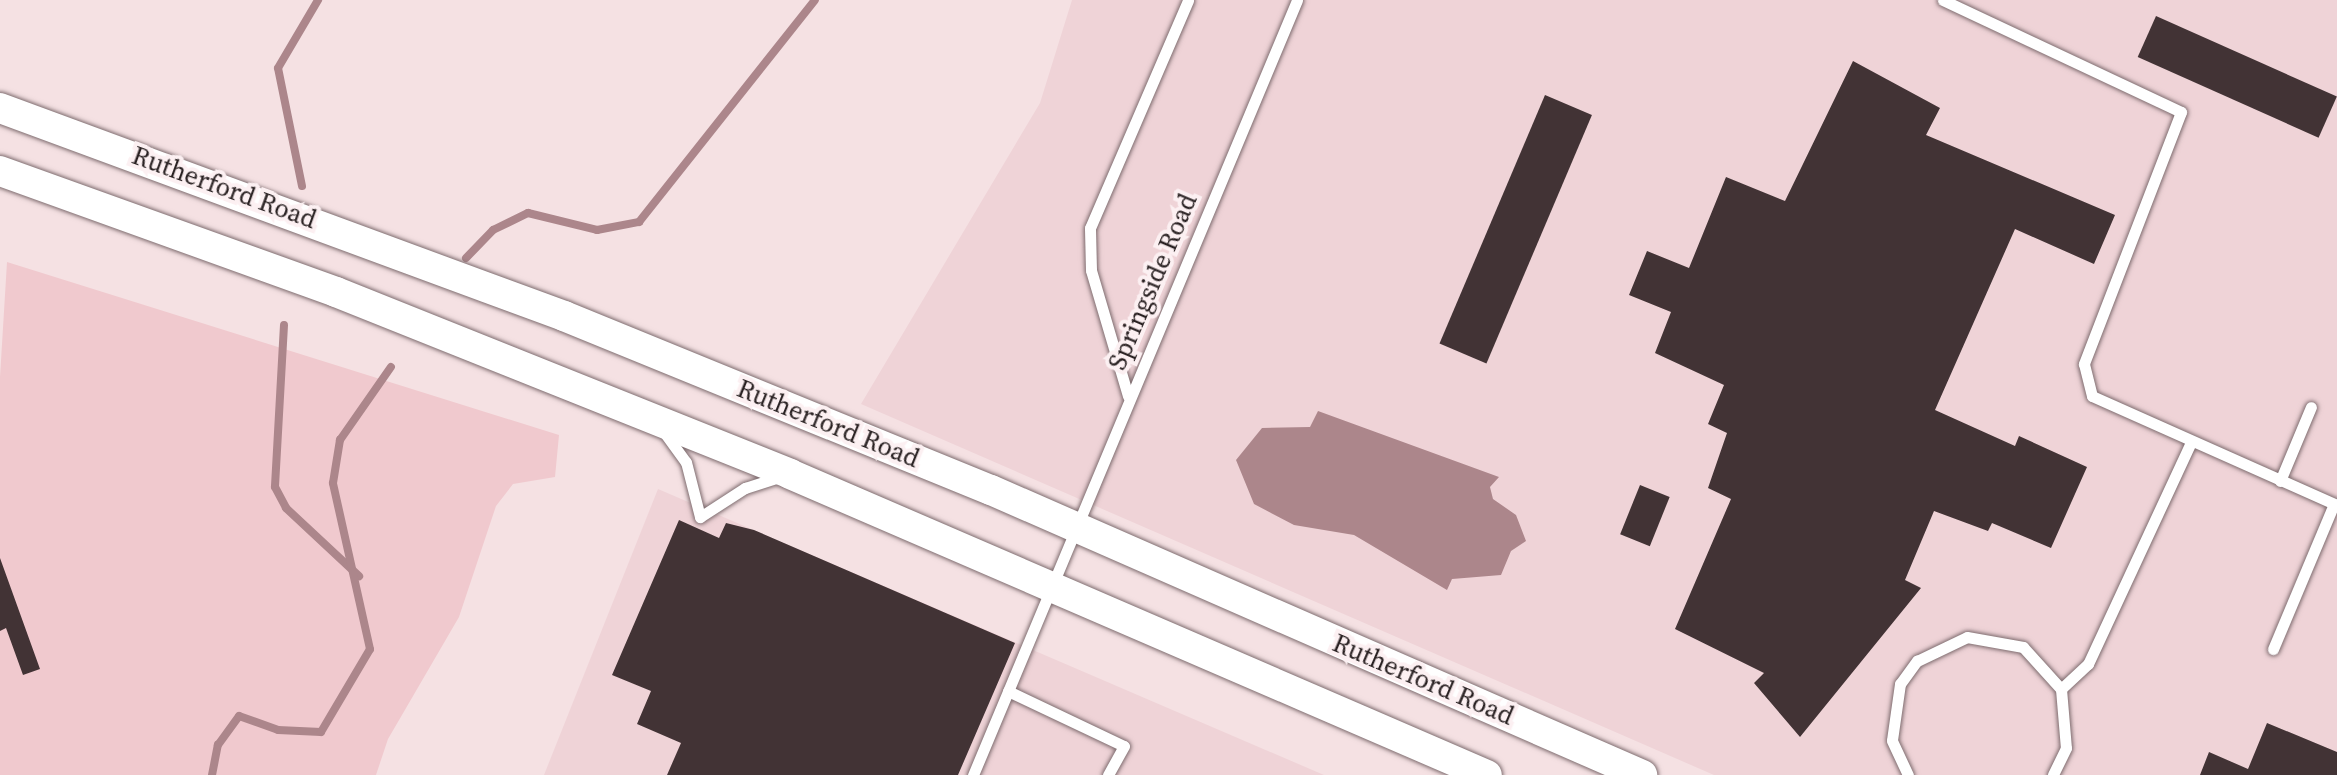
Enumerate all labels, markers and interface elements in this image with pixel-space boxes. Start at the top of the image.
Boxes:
street label: Rutherford Road [128,140,320,236]
street label: Springside Road [1102,189,1204,375]
street label: Rutherford Road [732,373,924,475]
street label: Rutherford Road [1328,628,1518,732]

